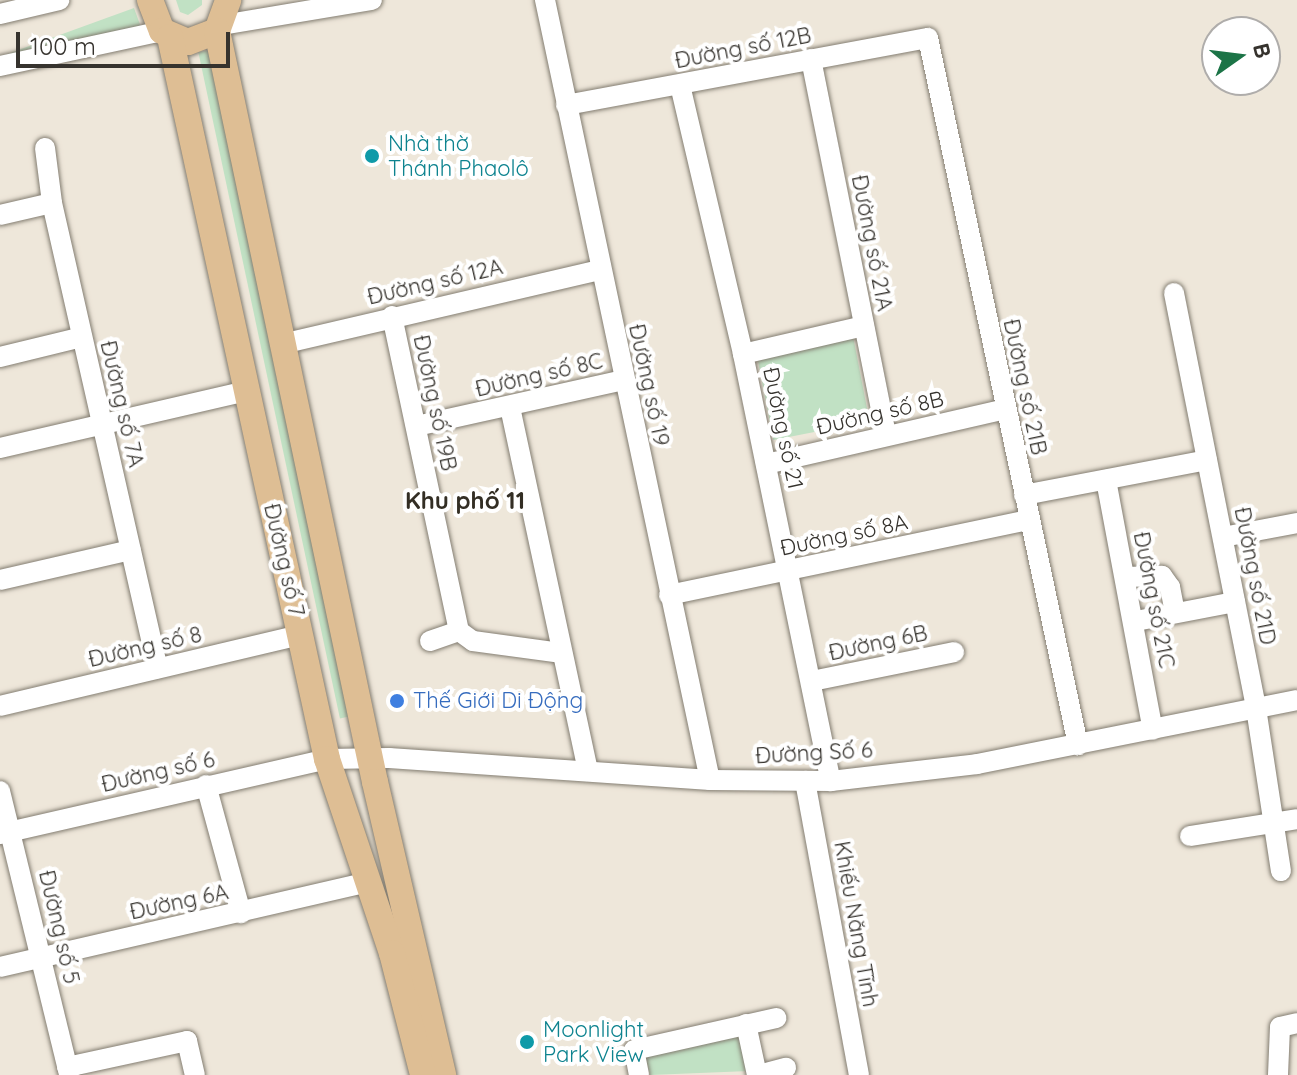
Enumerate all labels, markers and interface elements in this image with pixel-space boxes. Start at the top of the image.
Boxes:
scale bar [20,16,234,66]
north arrow [1201,16,1281,96]
street label: Đường số 12B [673,22,813,74]
text: 100 m [30,31,96,61]
text: B [1247,40,1278,61]
place label: Nhà thờ Thánh Phaolô [388,130,529,182]
marker: Nhà thờ Thánh Phaolô [363,147,381,165]
street label: Đường số 21A [846,173,898,313]
street label: Đường số 12A [365,254,505,310]
street label: Đường số 21B [998,317,1052,457]
street label: Đường số 19 [623,322,675,448]
street label: Đường số 19B [408,333,462,473]
street label: Đường số 7A [95,338,149,470]
street label: Đường số 8C [473,348,605,402]
street label: Đường số 21 [757,365,809,491]
street label: Đường số 8B [814,386,946,440]
district label: Khu phố 11 [405,487,525,515]
street label: Đường số 7 [258,501,310,619]
street label: Đường số 21D [1229,505,1281,647]
street label: Đường số 8A [778,509,910,561]
street label: Đường số 21C [1128,530,1180,670]
street label: Đường 6B [826,620,930,666]
street label: Đường số 8 [86,621,204,673]
place label: Thế Giới Di Động [413,688,583,714]
marker: Thế Giới Di Động [388,692,406,710]
street label: Đường Số 6 [755,737,873,769]
street label: Đường số 6 [99,746,217,798]
street label: Khiếu Năng Tĩnh [828,839,884,1009]
street label: Đường số 5 [33,868,85,986]
street label: Đường 6A [127,879,231,925]
place label: Moonlight Park View [543,1016,644,1068]
marker: Moonlight Park View [518,1033,536,1051]

